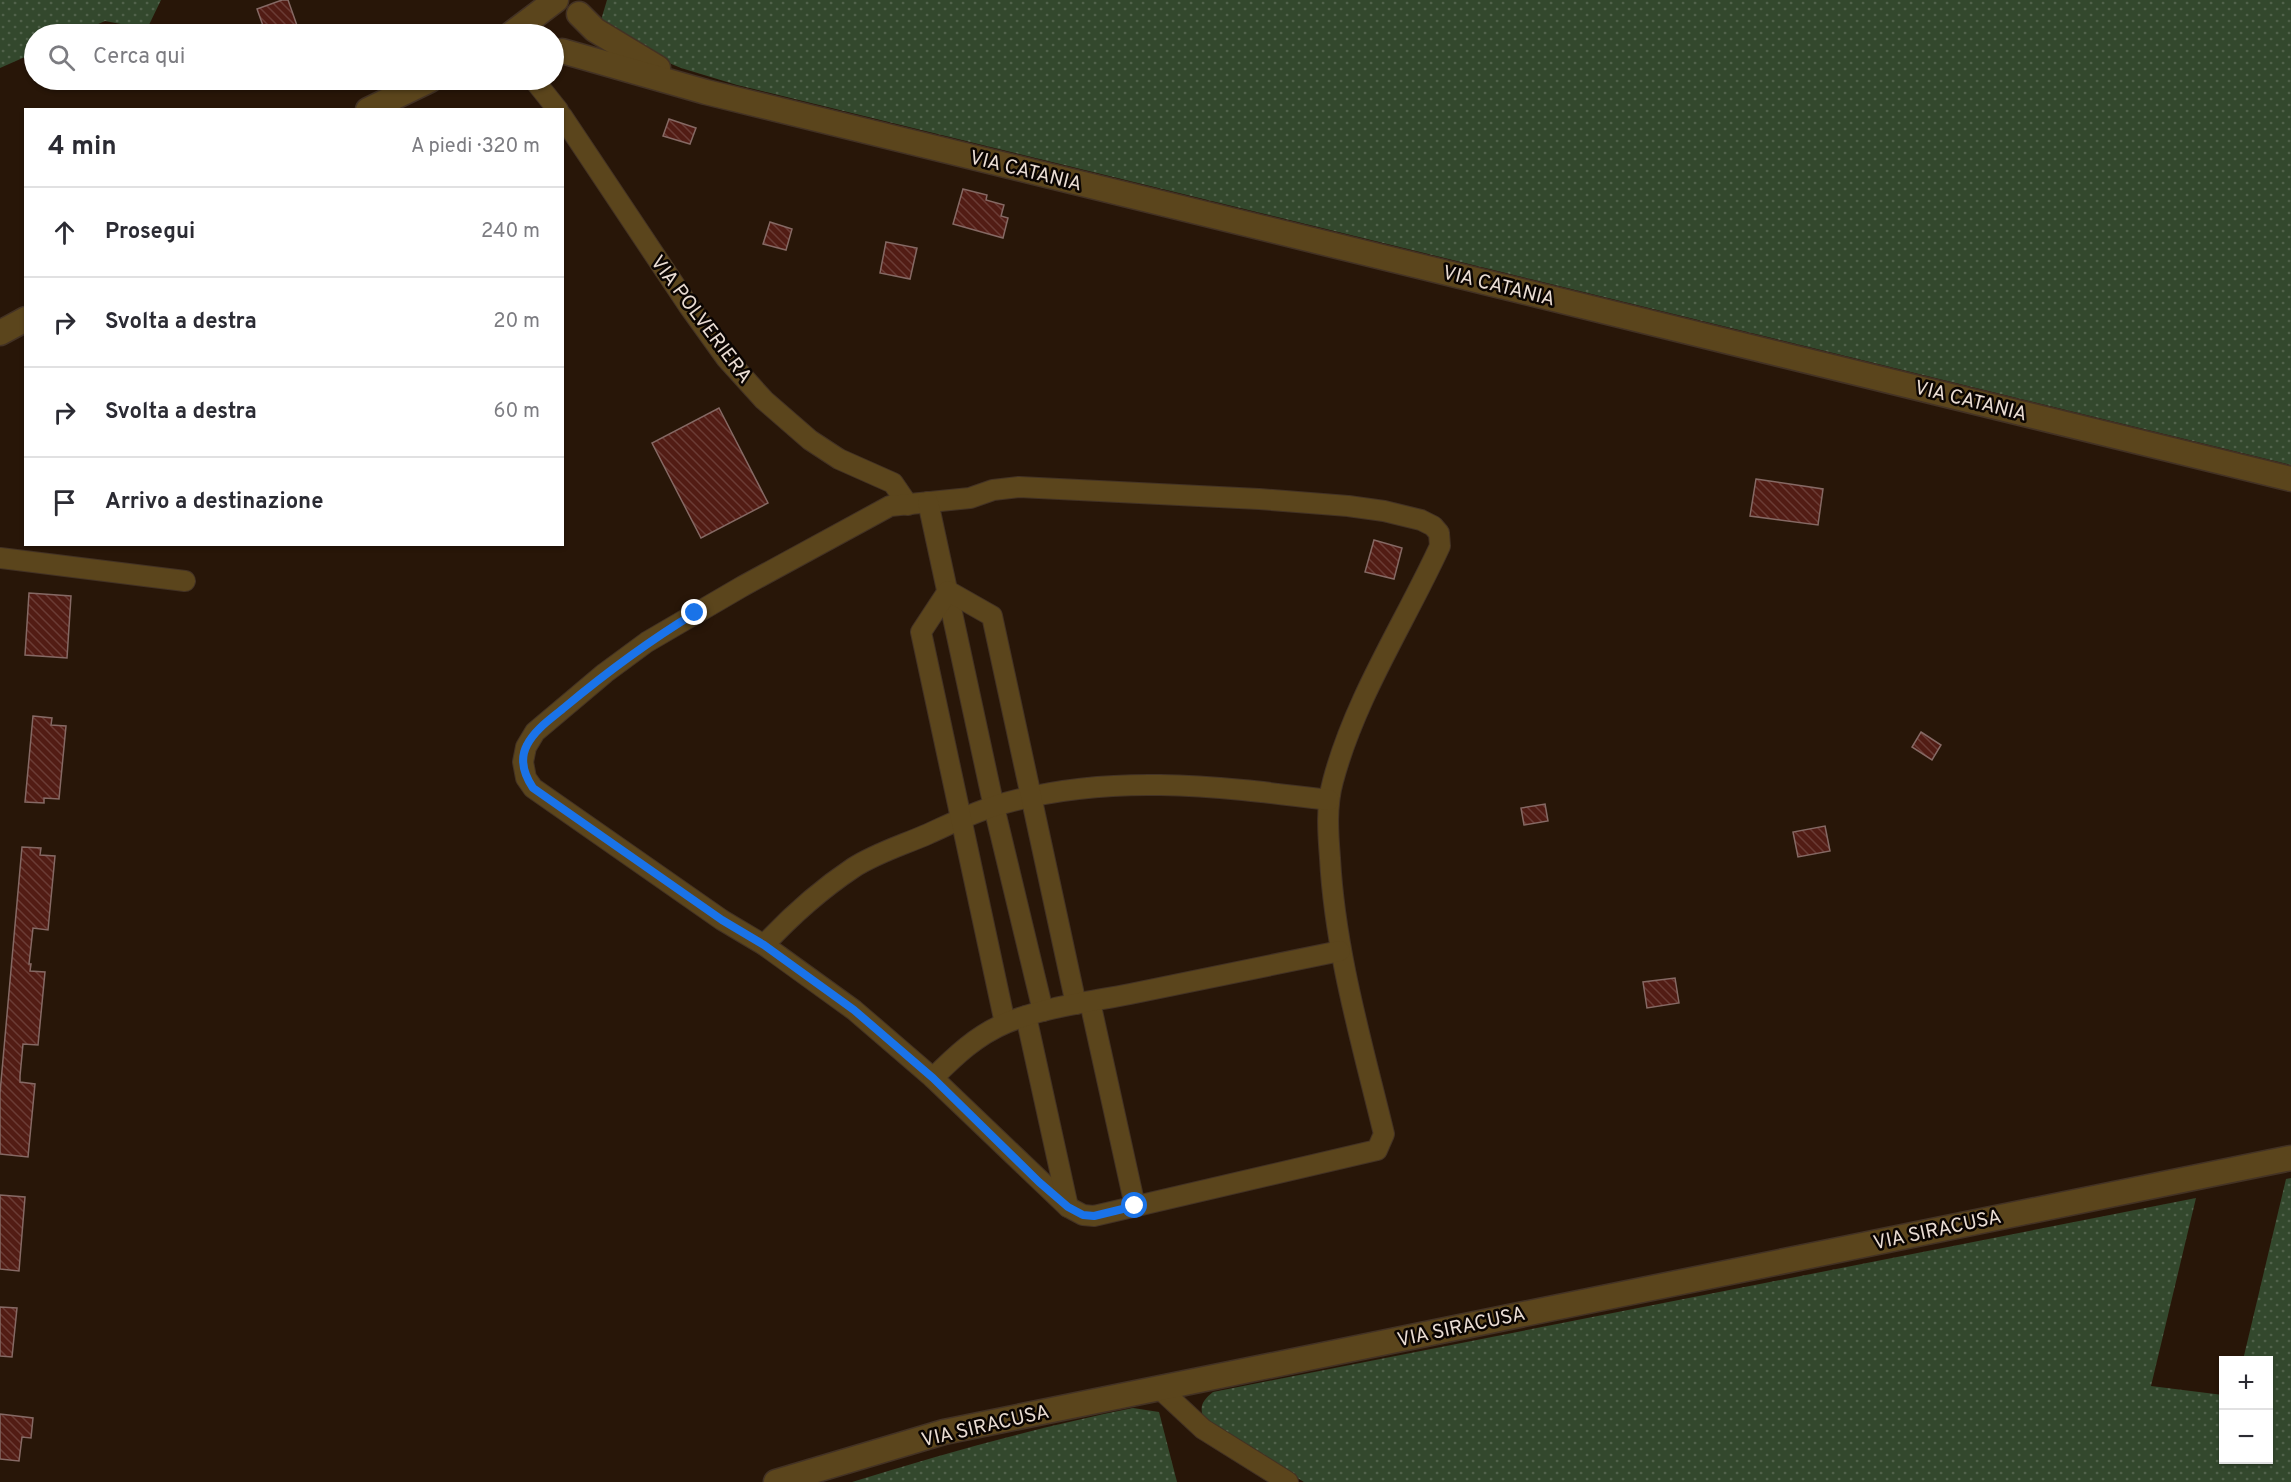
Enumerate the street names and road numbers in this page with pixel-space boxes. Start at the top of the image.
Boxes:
street label: VIA CATANIA [967,145,1084,198]
street label: VIA POLVERIERA [644,251,757,389]
street label: VIA CATANIA [1440,260,1557,313]
street label: VIA CATANIA [1912,375,2029,428]
street label: VIA SIRACUSA [1871,1205,2004,1257]
street label: VIA SIRACUSA [1395,1302,1528,1354]
street label: VIA SIRACUSA [919,1400,1052,1454]

